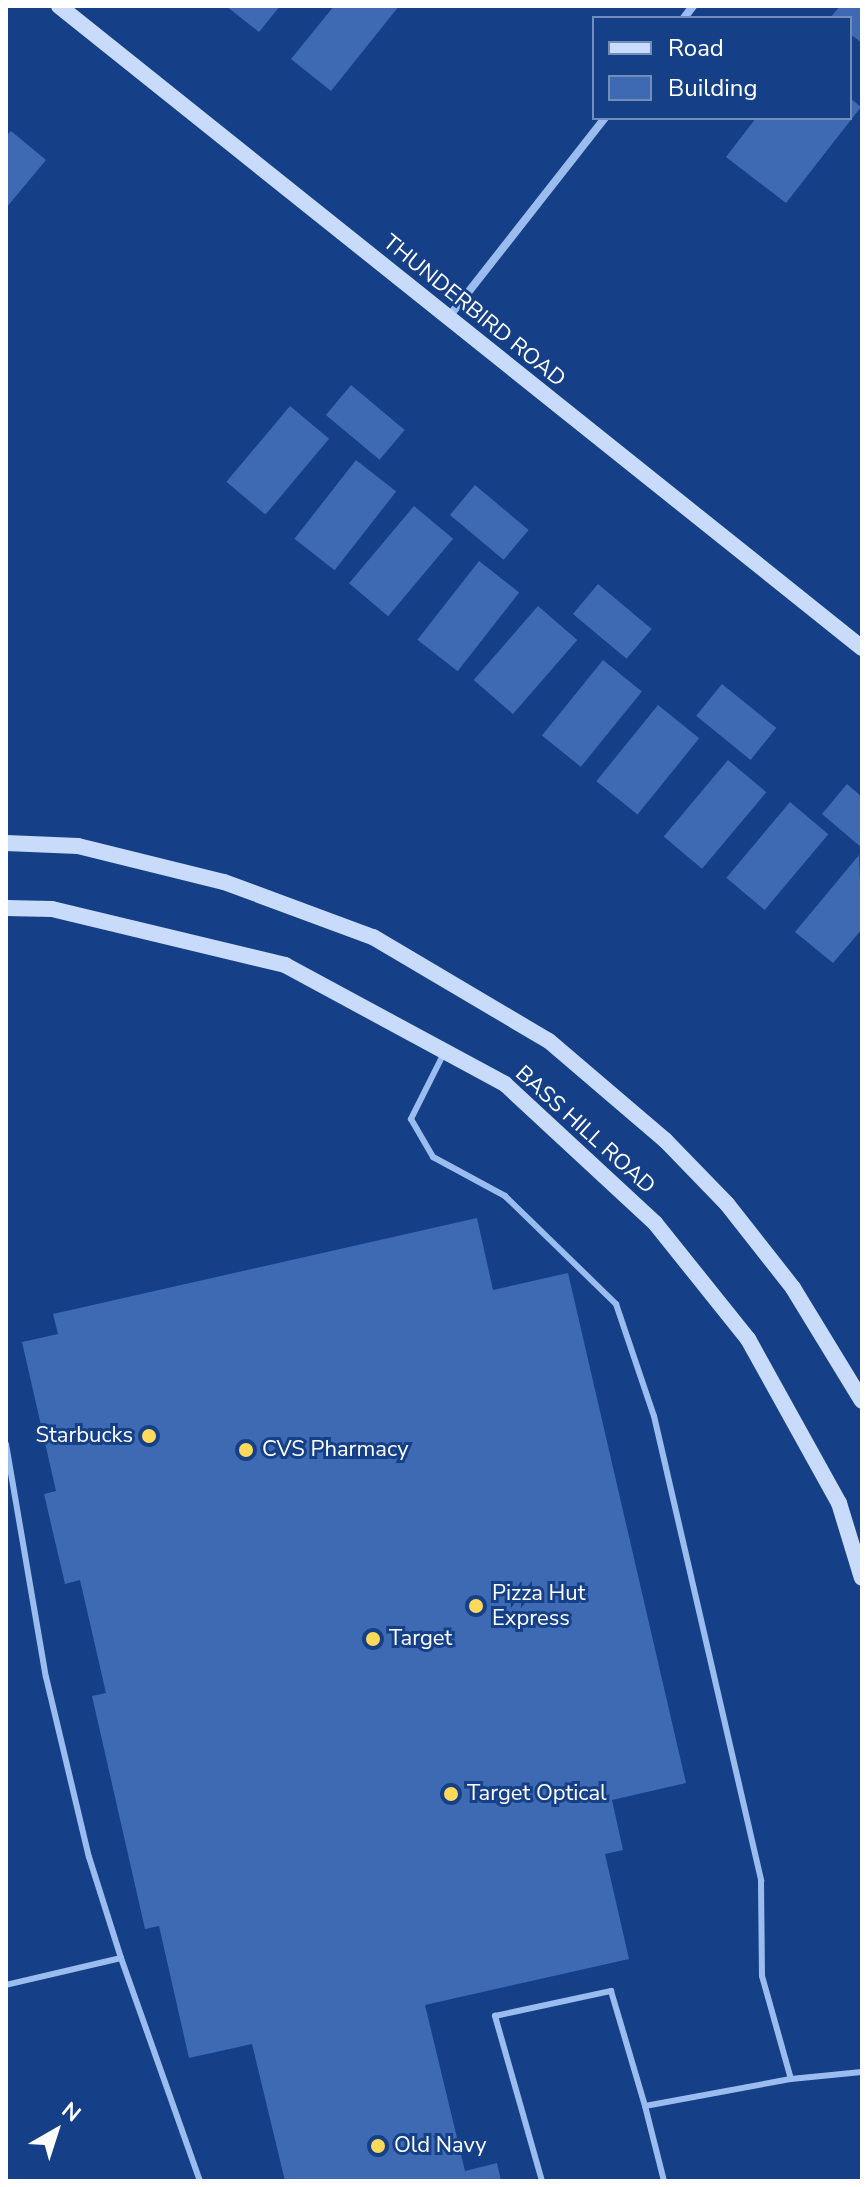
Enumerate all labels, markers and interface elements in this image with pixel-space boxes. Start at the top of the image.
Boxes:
legend [592,16,852,120]
text: Road [668,32,724,64]
text: Building [668,72,758,104]
street label: THUNDERBIRD ROAD [378,229,570,393]
street label: BASS HILL ROAD [510,1060,660,1200]
place label: Starbucks [36,1423,133,1449]
marker: Starbucks [140,1427,158,1445]
place label: CVS Pharmacy [262,1437,409,1463]
marker: CVS Pharmacy [237,1441,255,1459]
place label: Pizza Hut Express [492,1580,585,1632]
marker: Pizza Hut Express [467,1597,485,1615]
place label: Target [389,1626,452,1652]
marker: Target [364,1630,382,1648]
place label: Target Optical [467,1781,607,1807]
marker: Target Optical [442,1785,460,1803]
north arrow [16,2091,96,2171]
text: N [55,2096,87,2129]
place label: Old Navy [394,2133,487,2159]
marker: Old Navy [369,2137,387,2155]

